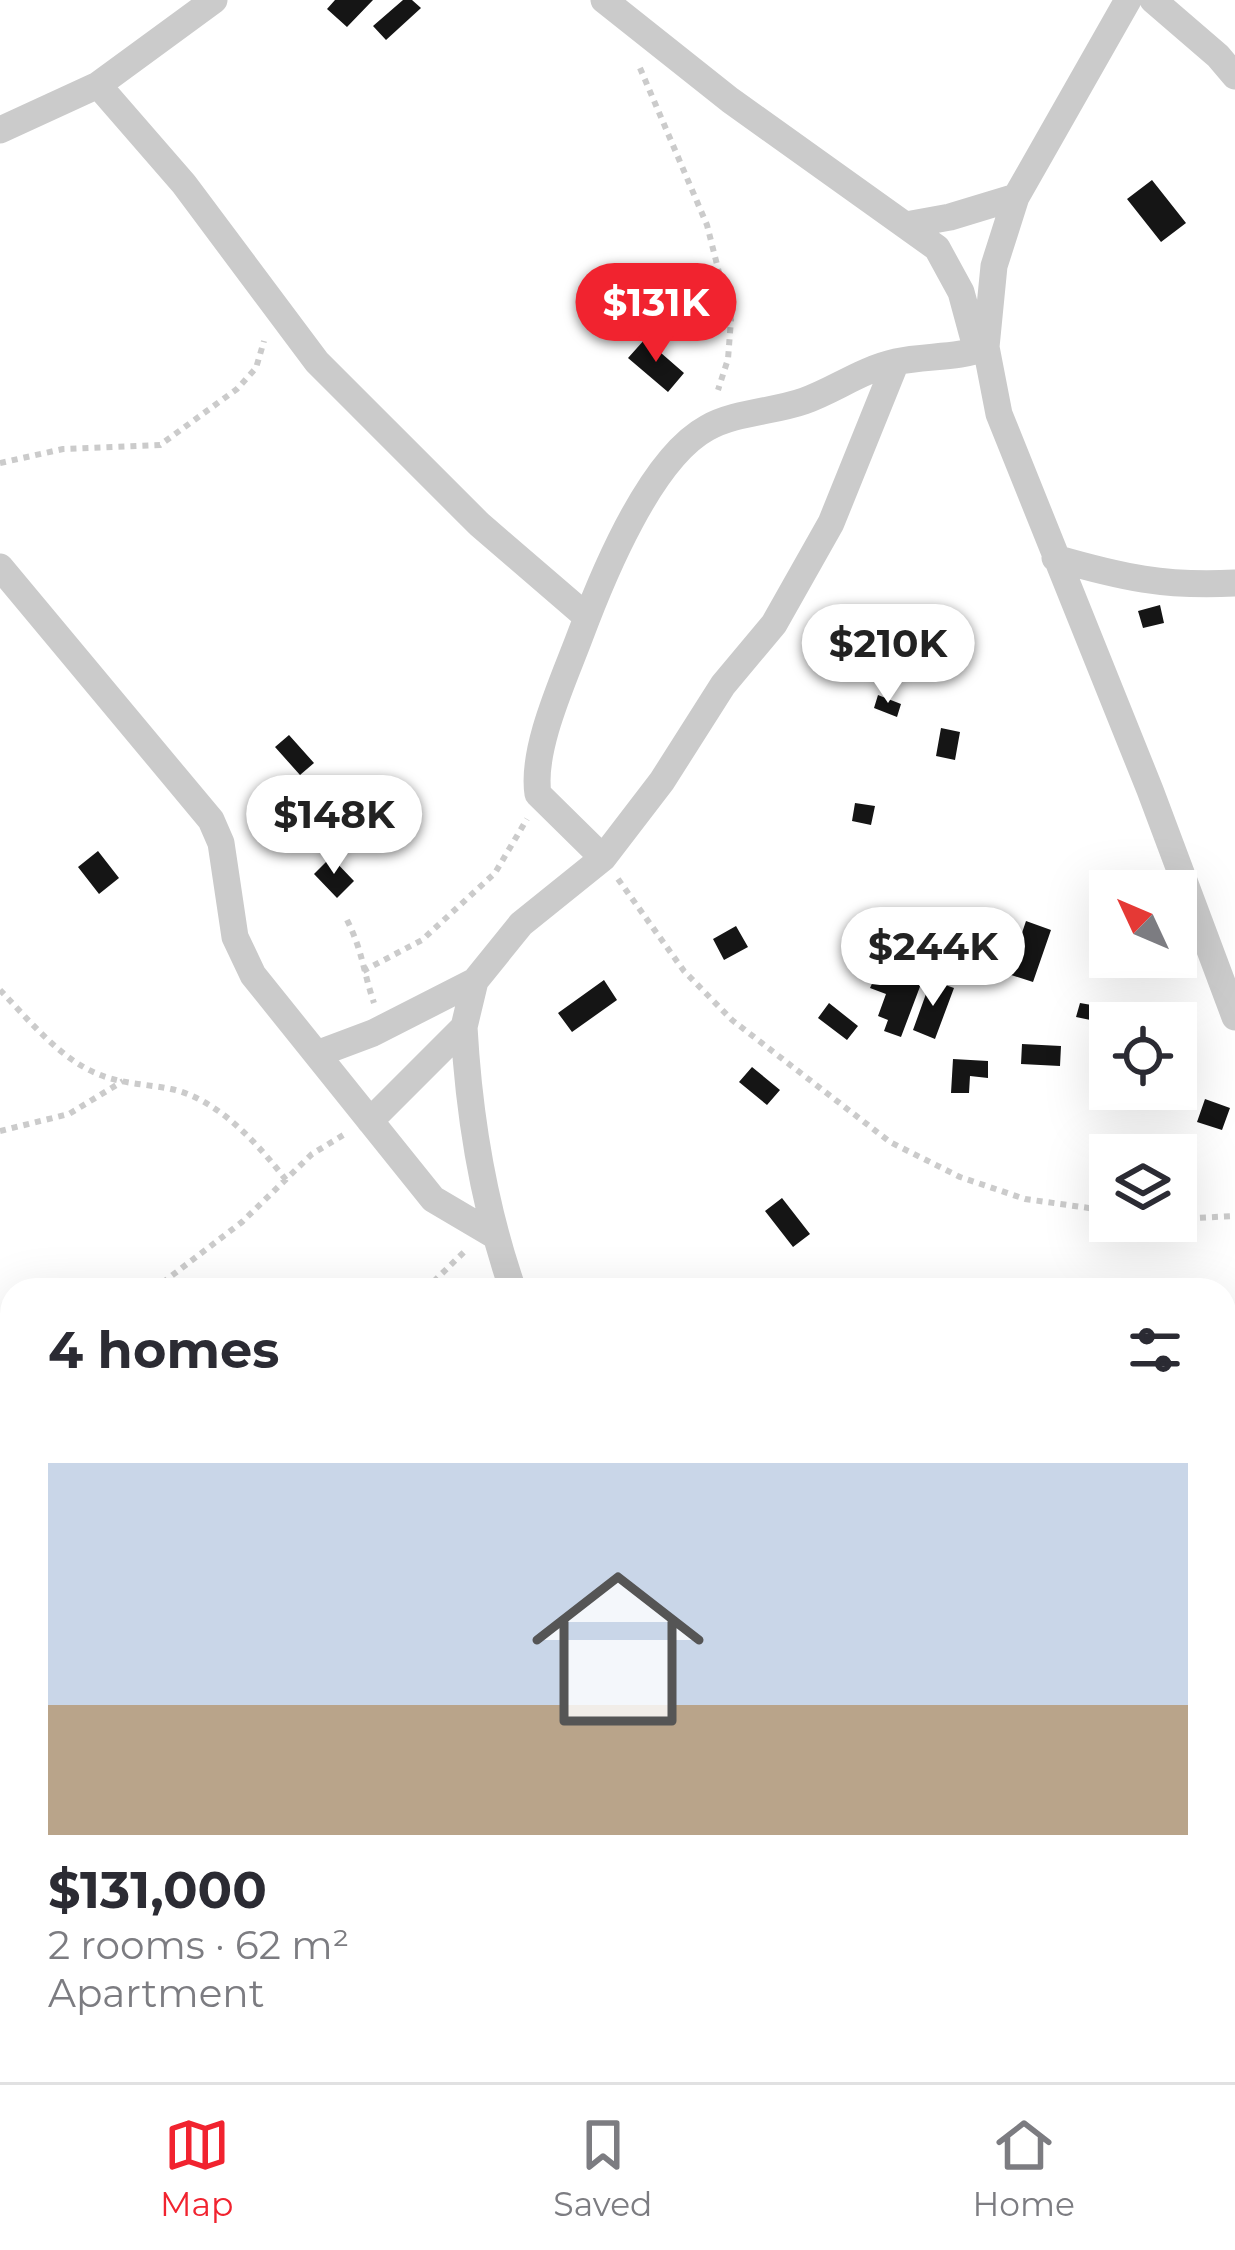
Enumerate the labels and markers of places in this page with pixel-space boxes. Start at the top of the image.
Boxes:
pin: $131K [572,263,740,365]
pin: $210K [804,604,972,706]
pin: $148K [250,775,418,877]
pin: $244K [849,907,1017,1009]

